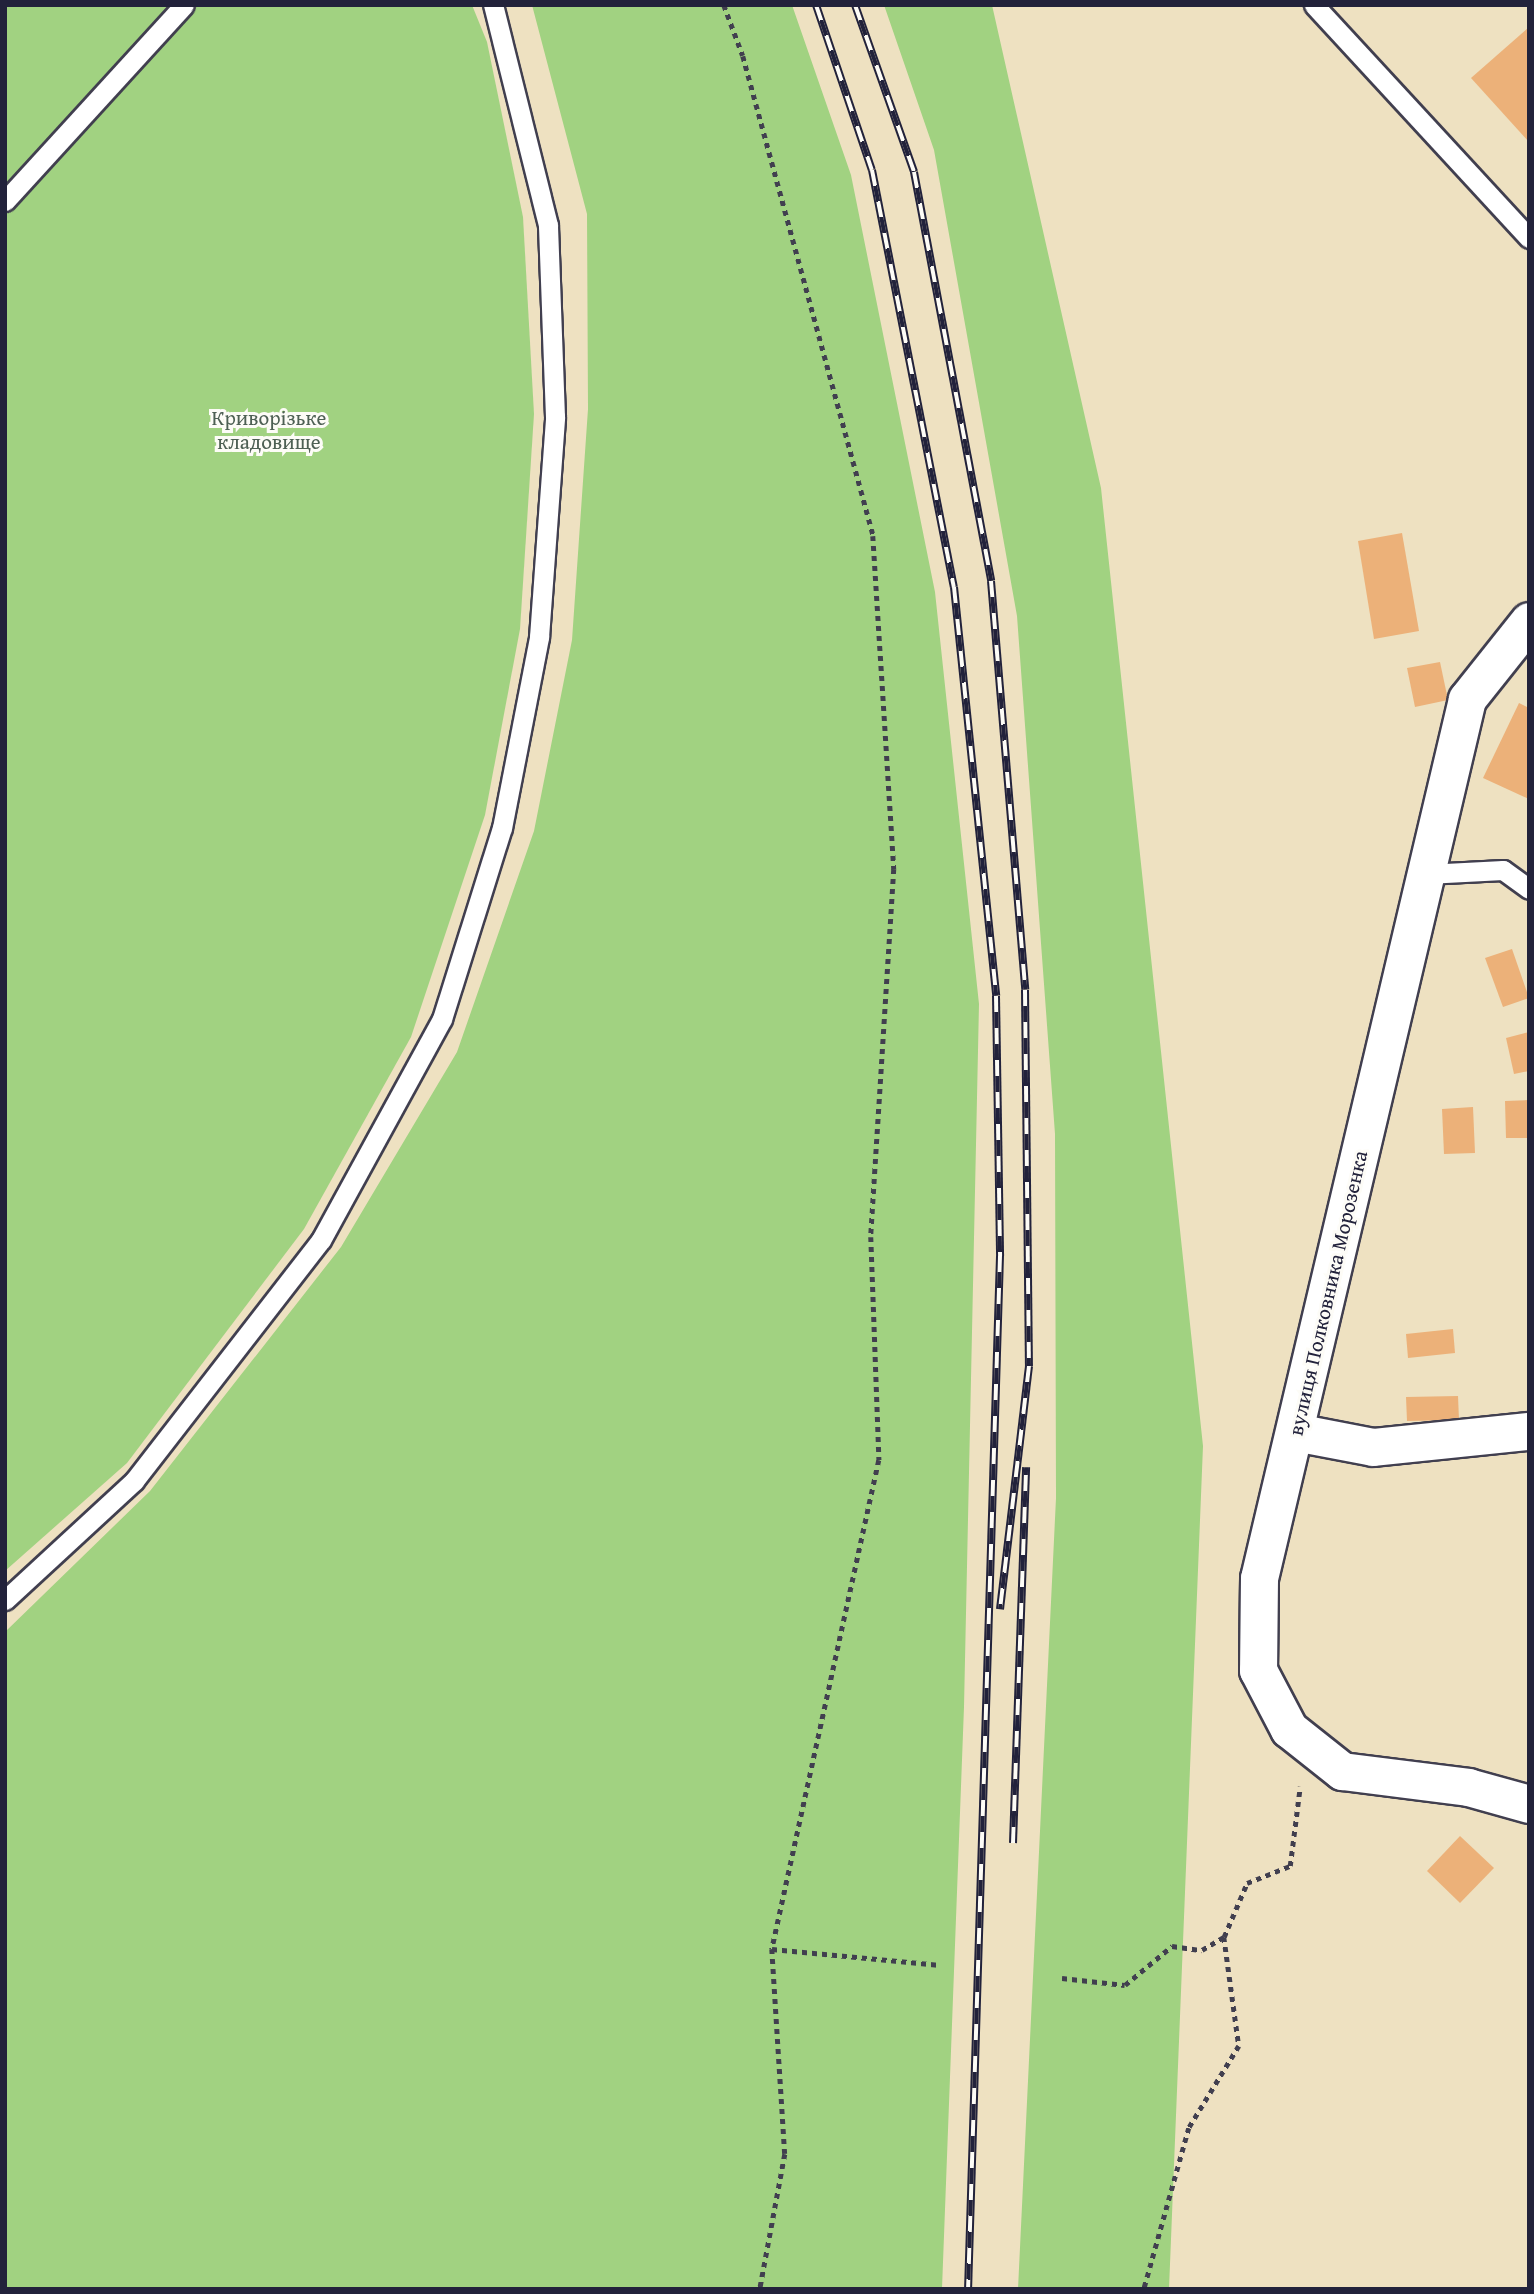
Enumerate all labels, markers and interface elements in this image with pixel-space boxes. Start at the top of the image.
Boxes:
park label: Криворізьке кладовище [212,405,326,455]
street label: вулиця Полковника Морозенка [1283,1148,1373,1438]

